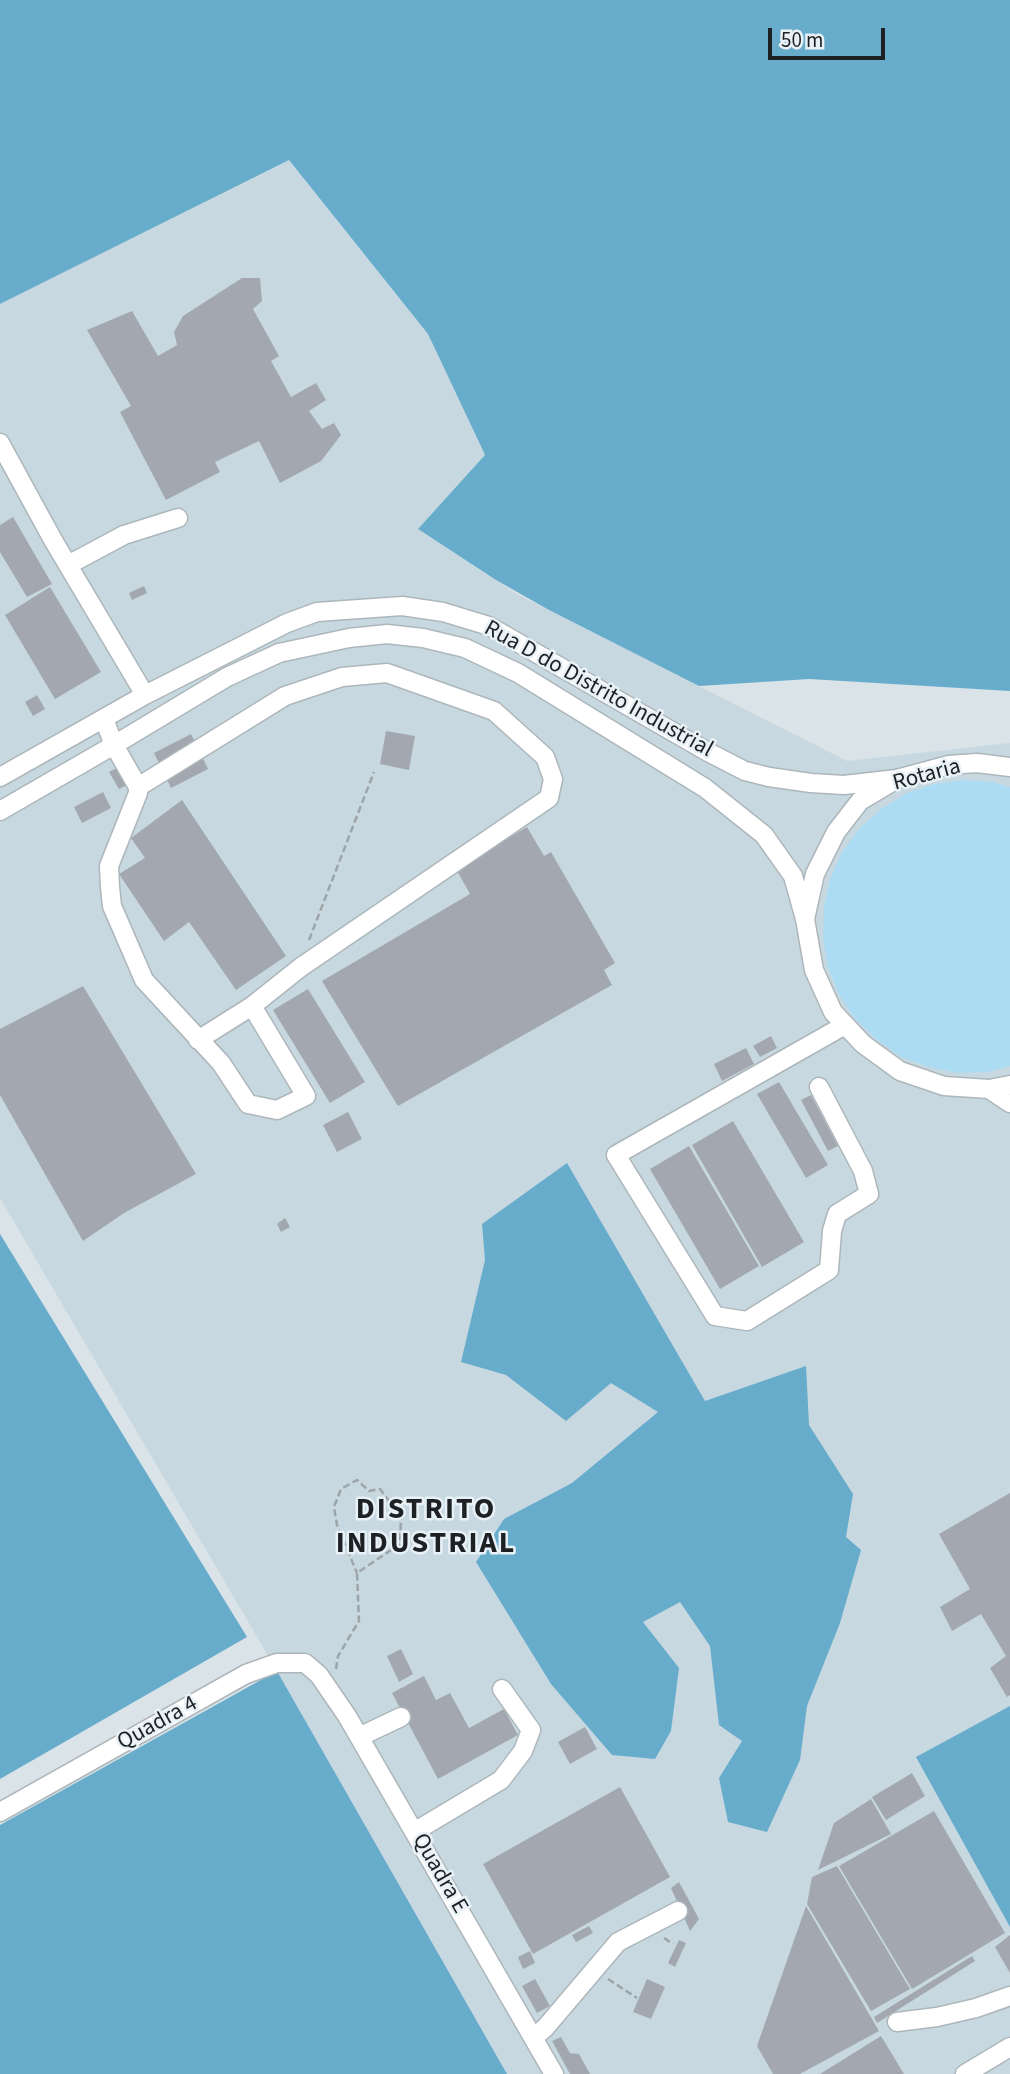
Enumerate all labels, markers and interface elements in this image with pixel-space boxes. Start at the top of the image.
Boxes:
scale bar [772,14,889,58]
text: 50 m [781,25,823,55]
street label: Rua D do Distrito Industrial [479,616,717,764]
street label: Rotaria [890,754,964,798]
district label: DISTRITO INDUSTRIAL [337,1493,515,1564]
street label: Quadra 4 [113,1691,203,1757]
street label: Quadra E [405,1829,473,1919]

